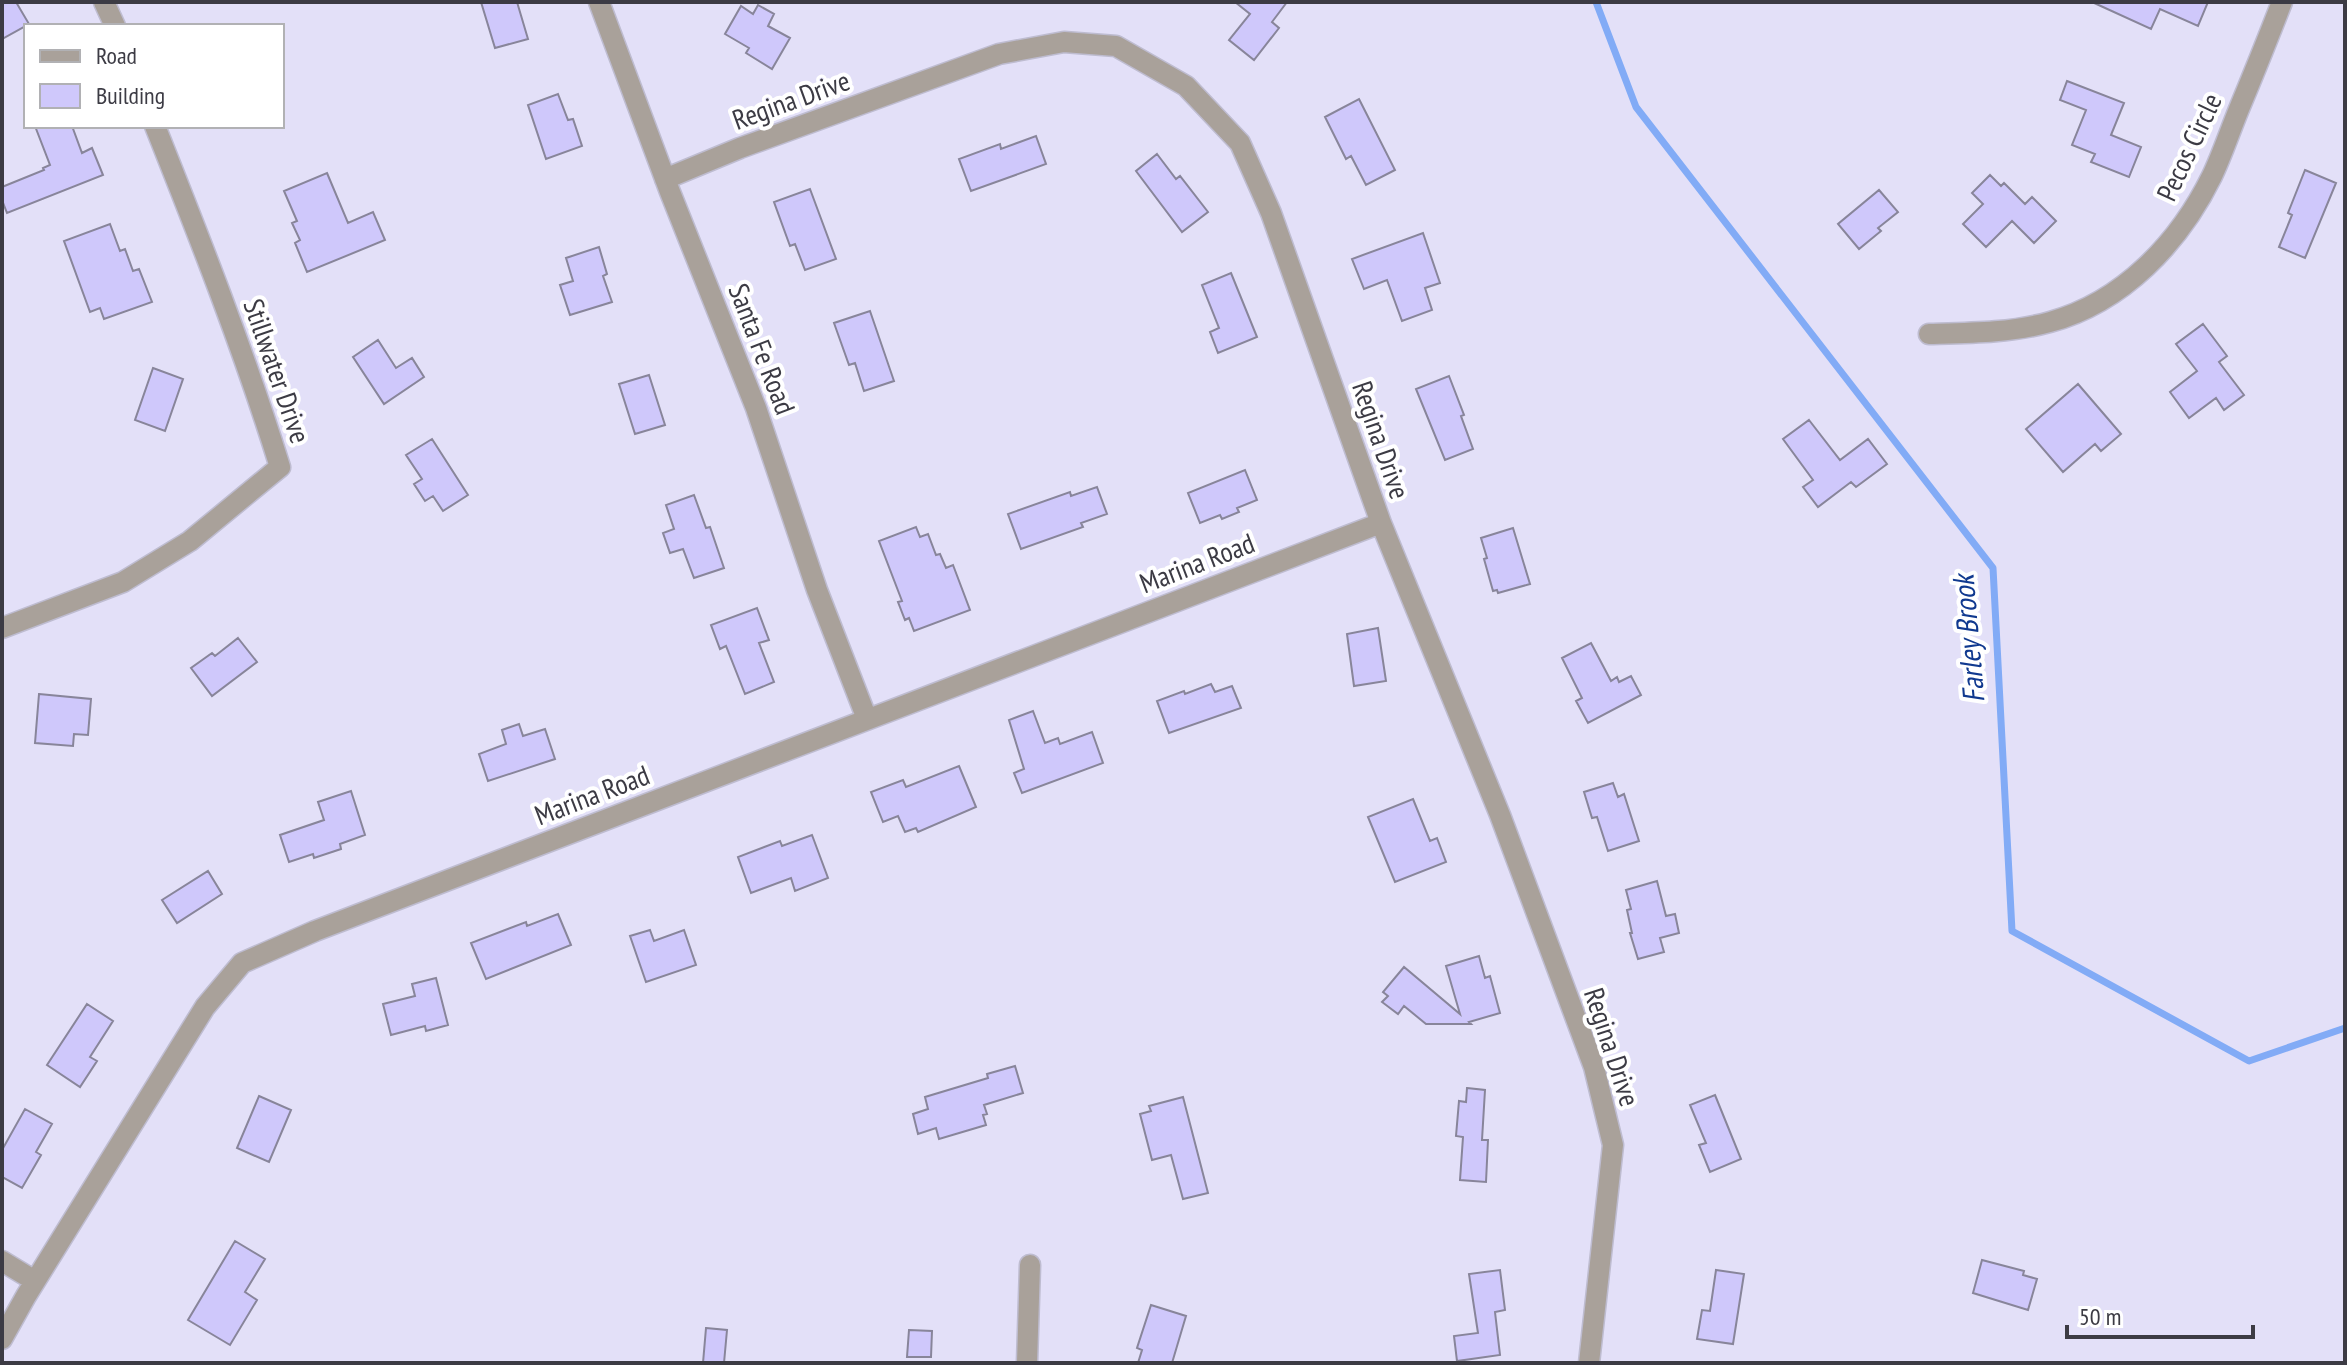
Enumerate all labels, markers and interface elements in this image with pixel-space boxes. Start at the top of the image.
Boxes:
legend [24,24,284,128]
text: Road [96,40,137,71]
street label: Regina Drive [727,61,855,138]
text: Building [96,80,165,111]
street label: Pecos Circle [2148,87,2230,207]
street label: Santa Fe Road [721,278,804,419]
street label: Stillwater Drive [236,294,319,448]
street label: Regina Drive [1344,376,1419,504]
street label: Marina Road [1134,524,1259,601]
water label: Farley Brook [1942,570,1993,705]
street label: Marina Road [529,756,654,833]
street label: Regina Drive [1576,983,1649,1111]
scale bar [2067,1289,2253,1339]
text: 50 m [2079,1301,2121,1332]

